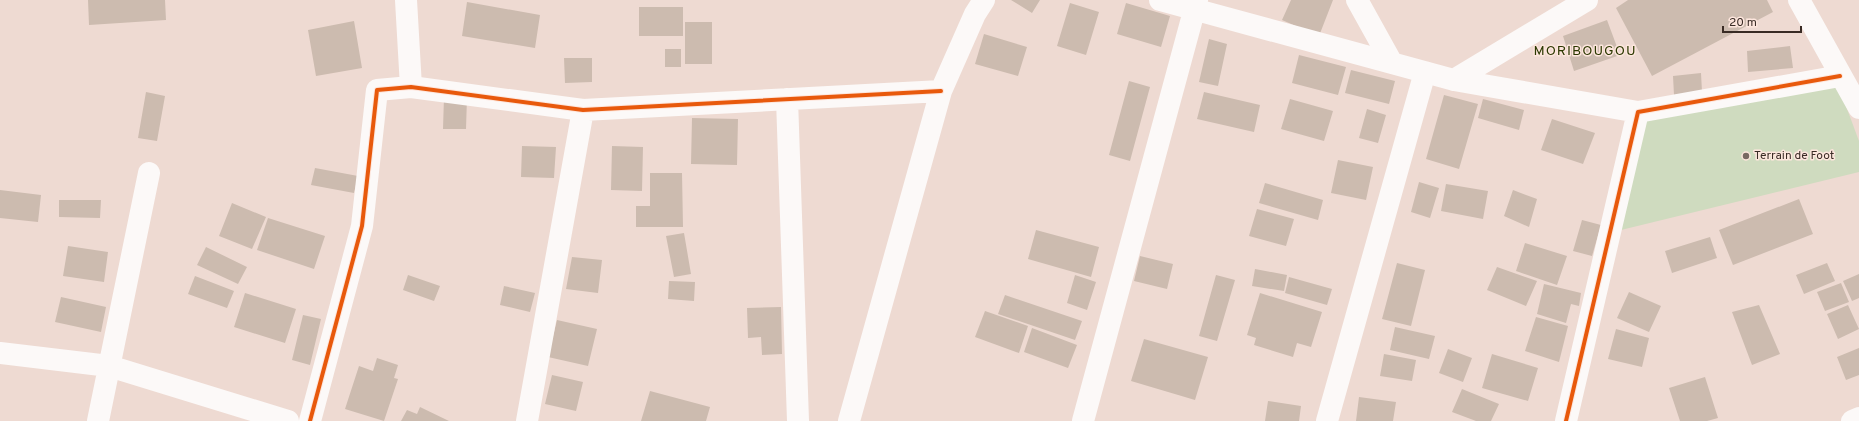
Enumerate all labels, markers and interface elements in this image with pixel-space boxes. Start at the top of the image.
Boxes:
scale bar [1723,8,1801,34]
text: 20 m [1729,15,1757,31]
district label: MORIBOUGOU [1533,43,1637,60]
place label: Terrain de Foot [1754,148,1834,164]
marker: Terrain de Foot [1741,151,1751,161]

